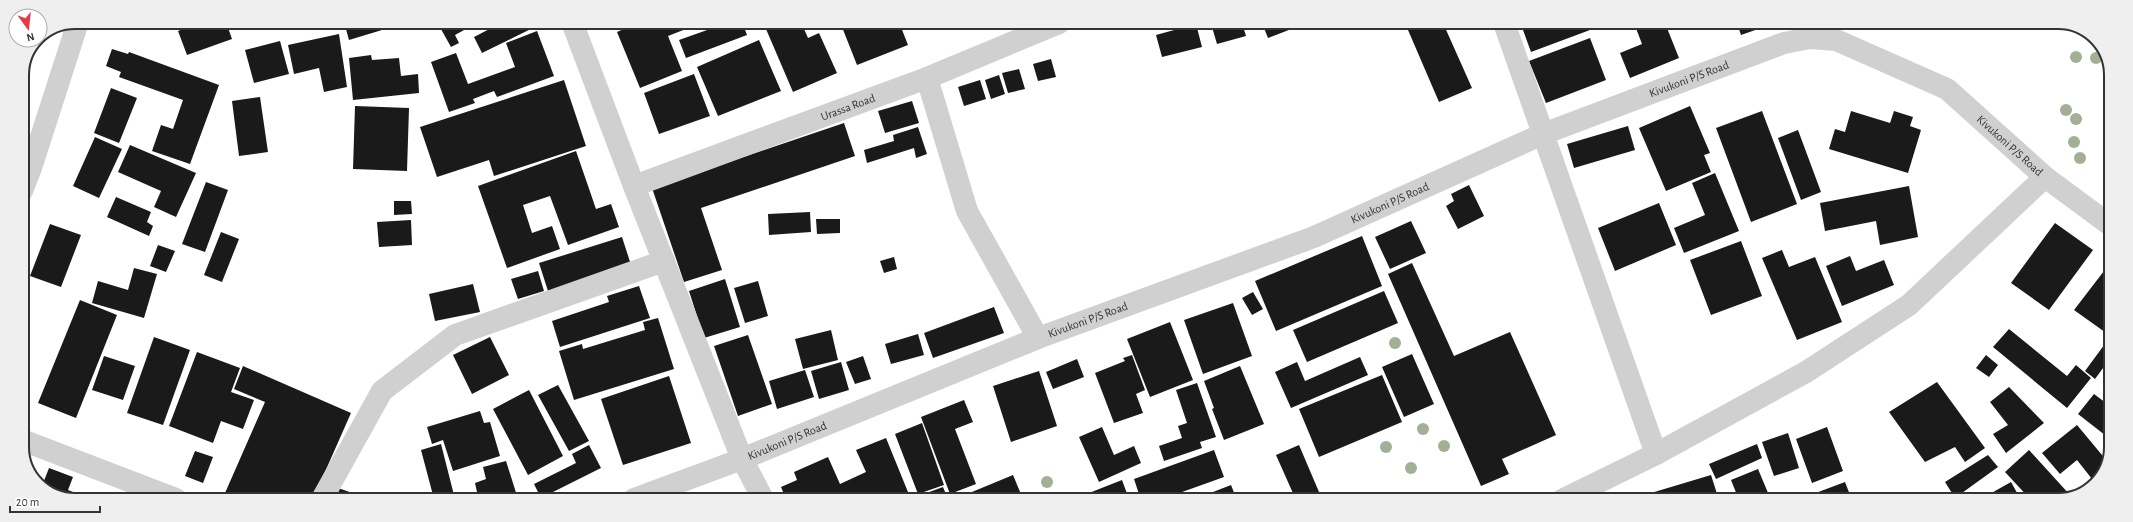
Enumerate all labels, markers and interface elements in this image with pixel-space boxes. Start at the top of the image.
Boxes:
north arrow [8,8,48,48]
text: N [25,31,36,43]
street label: Kivukoni P/S Road [1648,58,1730,99]
street label: Urassa Road [819,92,877,123]
street label: Kivukoni P/S Road [1975,113,2045,178]
street label: Kivukoni P/S Road [1349,180,1431,226]
street label: Kivukoni P/S Road [1046,300,1129,340]
street label: Kivukoni P/S Road [746,419,828,462]
scale bar [10,488,100,514]
text: 20 m [16,496,39,508]

